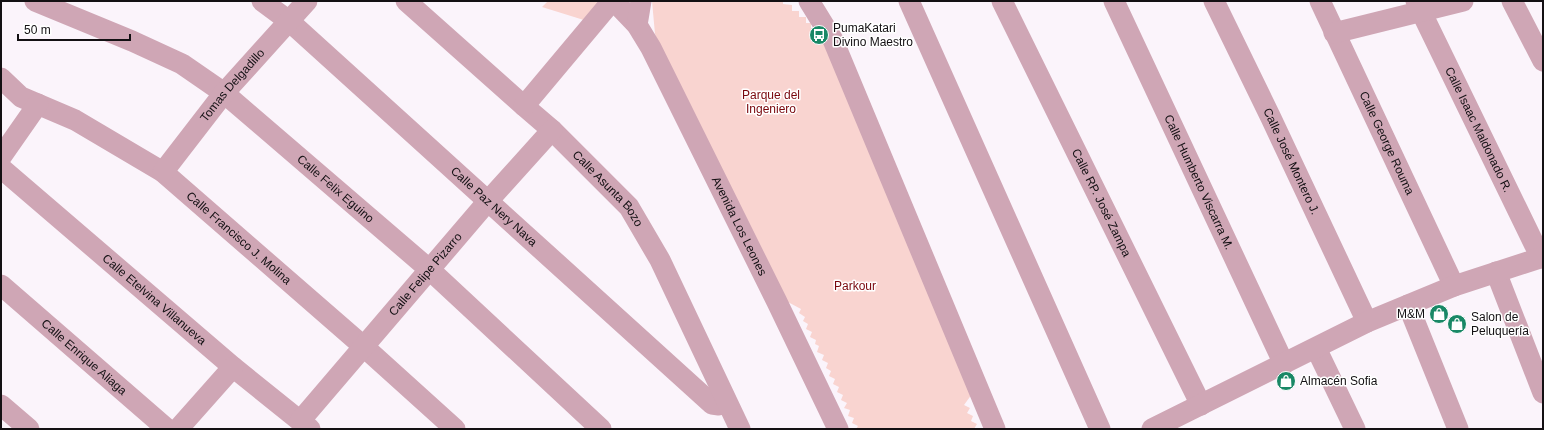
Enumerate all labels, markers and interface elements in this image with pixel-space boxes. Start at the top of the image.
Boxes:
scale bar [18,16,130,42]
place label: PumaKatari Divino Maestro [833,21,913,49]
text: 50 m [24,23,51,37]
bus stop icon: PumaKatari Divino Maestro [808,24,830,46]
street label: Tomas Delgadillo [197,46,268,125]
street label: Calle Isaac Maldonado R. [1442,65,1515,195]
park label: Parque del Ingeniero [742,88,800,116]
street label: Calle George Rouma [1356,89,1417,197]
street label: Calle José Montero J. [1260,106,1322,217]
street label: Calle Humberto Viscarra M. [1161,112,1236,252]
street label: Calle RP. José Zampa [1069,147,1134,259]
street label: Calle Asunta Bozo [570,148,646,229]
street label: Calle Felix Eguino [294,152,377,226]
street label: Calle Paz Nery Nava [448,164,540,249]
street label: Avenida Los Leones [709,174,770,278]
street label: Calle Francisco J. Molina [184,189,294,288]
street label: Calle Felipe Pizarro [386,230,465,319]
street label: Calle Etelvina Villanueva [100,251,209,348]
park label: Parkour [834,279,876,293]
shop icon: M&M [1428,303,1450,325]
place label: M&M [1397,307,1425,321]
place label: Salon de Peluquería [1471,310,1529,338]
shop icon: Salon de Peluquería [1446,313,1468,335]
street label: Calle Enrique Aliaga [39,316,130,398]
shop icon: Almacén Sofia [1275,370,1297,392]
place label: Almacén Sofia [1300,374,1378,388]

